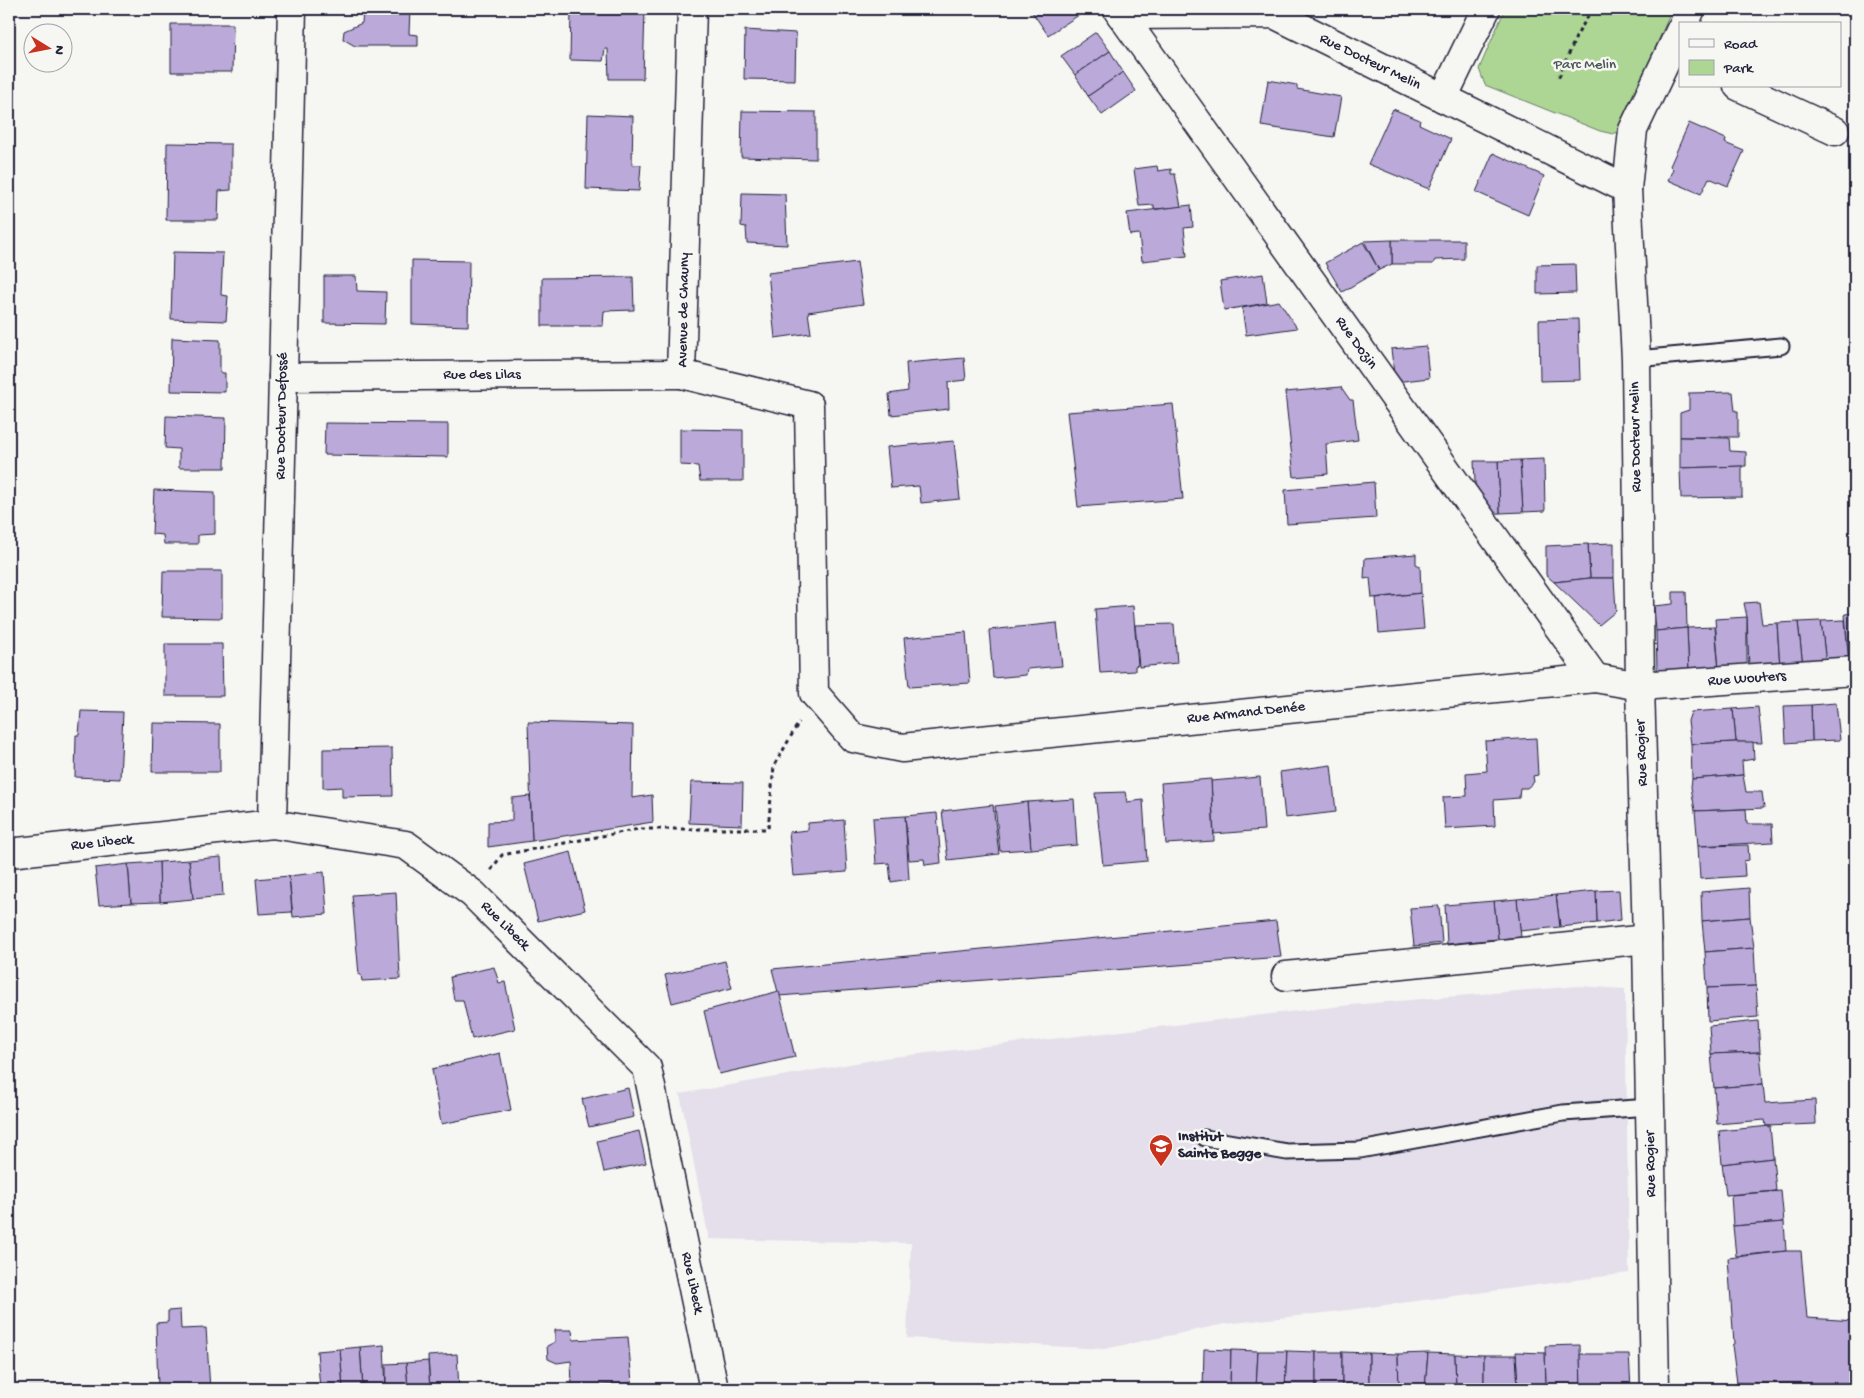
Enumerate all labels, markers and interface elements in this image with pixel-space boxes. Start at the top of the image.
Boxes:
north arrow [22,22,72,72]
legend [1679,22,1842,88]
street label: Rue Docteur Melin [1316,30,1424,94]
text: Road [1724,36,1758,54]
text: N [49,44,68,56]
park label: Parc Melin [1553,56,1616,74]
text: Park [1723,60,1754,78]
street label: Avenue de Chauny [674,252,694,368]
street label: Rue Dozin [1331,313,1381,373]
street label: Rue Docteur Defossé [272,352,292,480]
street label: Rue des Lilas [443,366,521,384]
street label: Rue Docteur Melin [1626,382,1646,492]
street label: Rue Wouters [1707,667,1787,691]
street label: Rue Armand Denée [1186,698,1306,728]
street label: Rue Rogier [1632,718,1652,787]
street label: Rue Libeck [70,831,135,855]
street label: Rue Libeck [477,898,534,955]
place label: Institut Sainte Begge [1178,1128,1263,1163]
street label: Rue Rogier [1641,1129,1661,1197]
school or university icon: Institut Sainte Begge [1148,1133,1174,1167]
street label: Rue Libeck [677,1251,708,1317]

